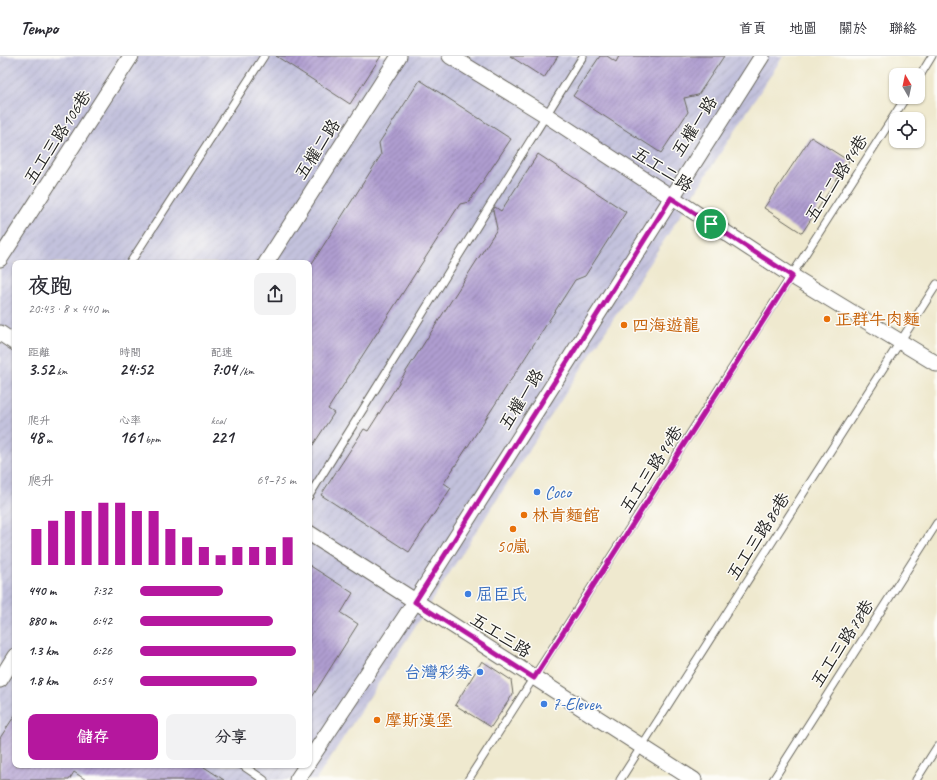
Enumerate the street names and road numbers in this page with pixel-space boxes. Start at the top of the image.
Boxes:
street label: 五工三路106巷 [19,85,96,188]
street label: 五權一路 [667,92,722,161]
street label: 五權二路 [290,115,345,184]
street label: 五工二路94巷 [800,130,873,226]
street label: 五工二路 [628,142,697,197]
street label: 五權一路 [495,365,548,434]
street label: 五工三路94巷 [615,421,688,517]
street label: 五工三路86巷 [722,488,795,584]
street label: 五工三路78巷 [806,595,879,691]
street label: 五工三路 [466,609,535,662]

